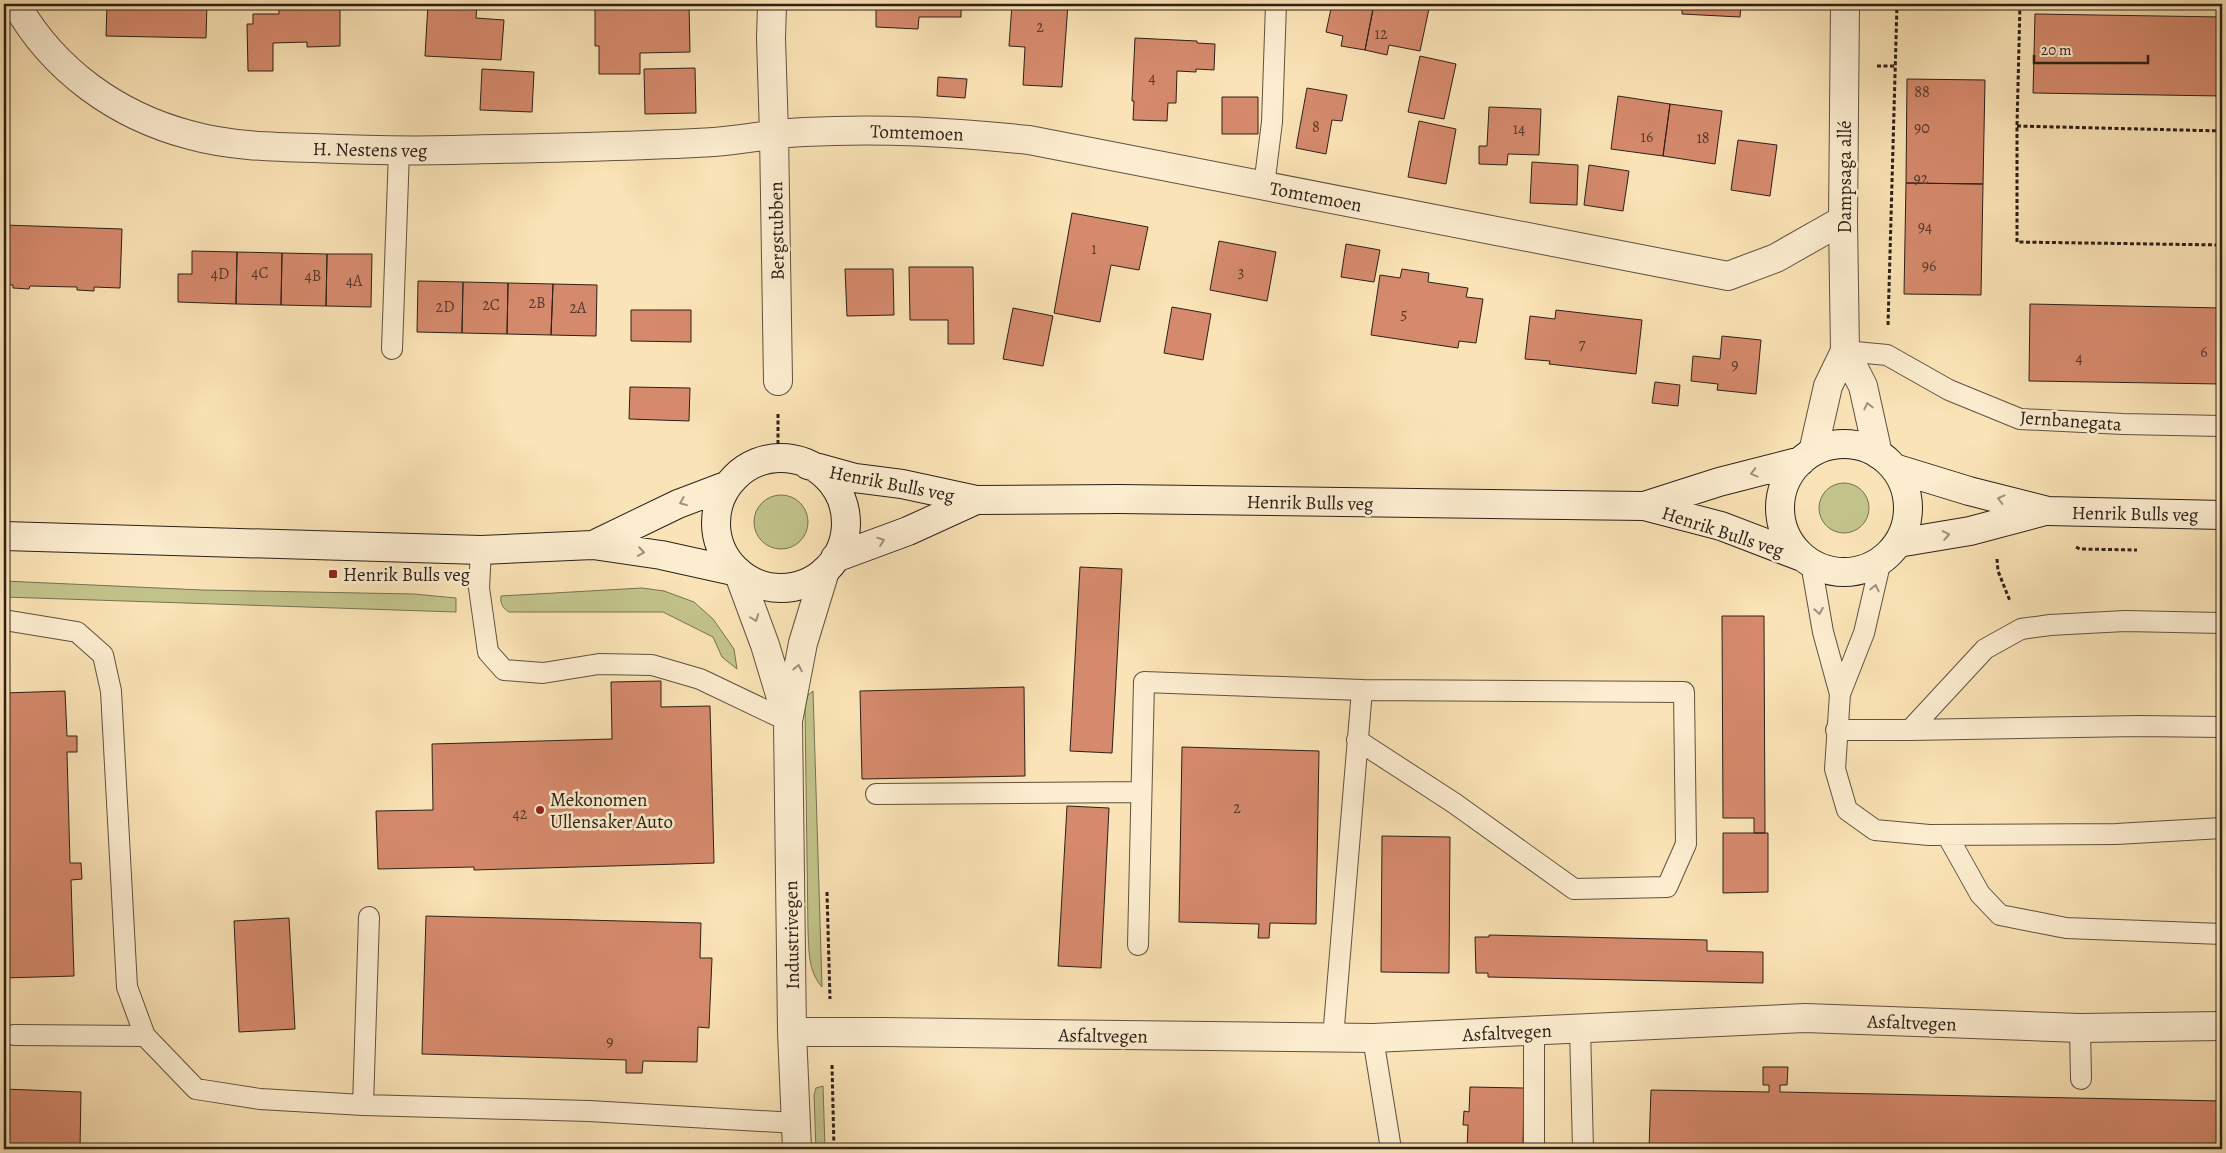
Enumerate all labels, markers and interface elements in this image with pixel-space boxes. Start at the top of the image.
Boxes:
house number: 2 [1036,16,1044,38]
house number: 12 [1374,23,1388,45]
scale bar [2034,32,2147,64]
text: 20 m [2041,40,2072,60]
house number: 4 [1148,67,1156,89]
house number: 88 [1914,81,1930,103]
house number: 8 [1312,116,1320,138]
house number: 90 [1914,117,1930,139]
street label: Tomtemoen [870,118,964,148]
house number: 14 [1513,118,1525,140]
street label: Dampsaga allé [1832,120,1858,234]
house number: 16 [1641,126,1653,148]
house number: 18 [1696,127,1710,149]
street label: H. Nestens veg [312,136,428,164]
house number: 92 [1914,168,1929,190]
street label: Tomtemoen [1267,175,1364,219]
street label: Bergstubben [763,181,791,281]
house number: 94 [1918,216,1932,238]
house number: 1 [1091,238,1097,260]
house number: 96 [1922,255,1936,277]
house number: 3 [1238,261,1244,283]
house number: 4C [251,262,269,284]
house number: 4D [211,263,229,285]
house number: 4B [305,265,321,287]
house number: 4A [346,270,363,292]
house number: 2B [528,292,546,314]
house number: 2C [482,294,500,316]
house number: 2D [436,296,454,318]
house number: 2A [570,297,587,319]
house number: 5 [1401,303,1408,325]
house number: 7 [1579,333,1586,355]
house number: 6 [2200,341,2208,363]
house number: 4 [2075,347,2083,369]
house number: 9 [1731,354,1739,376]
one-way arrow [1863,402,1873,411]
street label: Jernbanegata [2019,404,2123,438]
street label: Henrik Bulls veg [827,459,957,509]
one-way arrow [1749,467,1758,478]
street label: Henrik Bulls veg [1246,489,1374,517]
one-way arrow [1996,494,2005,505]
one-way arrow [679,496,687,506]
street label: Henrik Bulls veg [1658,500,1788,564]
street label: Henrik Bulls veg [2071,500,2199,528]
one-way arrow [1942,530,1950,540]
one-way arrow [876,537,885,547]
one-way arrow [637,547,645,557]
place label: Henrik Bulls veg [343,562,470,588]
marker: Henrik Bulls veg [327,568,339,580]
one-way arrow [1869,583,1880,592]
one-way arrow [1814,607,1824,616]
one-way arrow [749,613,759,622]
one-way arrow [792,663,803,672]
place label: Mekonomen Ullensaker Auto [550,787,673,835]
house number: 2 [1233,797,1241,819]
house number: 42 [513,803,528,825]
marker: Mekonomen Ullensaker Auto [534,804,546,816]
street label: Industrivegen [778,880,806,990]
street label: Asfaltvegen [1866,1008,1957,1038]
street label: Asfaltvegen [1461,1018,1552,1048]
street label: Asfaltvegen [1057,1022,1148,1050]
house number: 9 [606,1031,614,1053]

